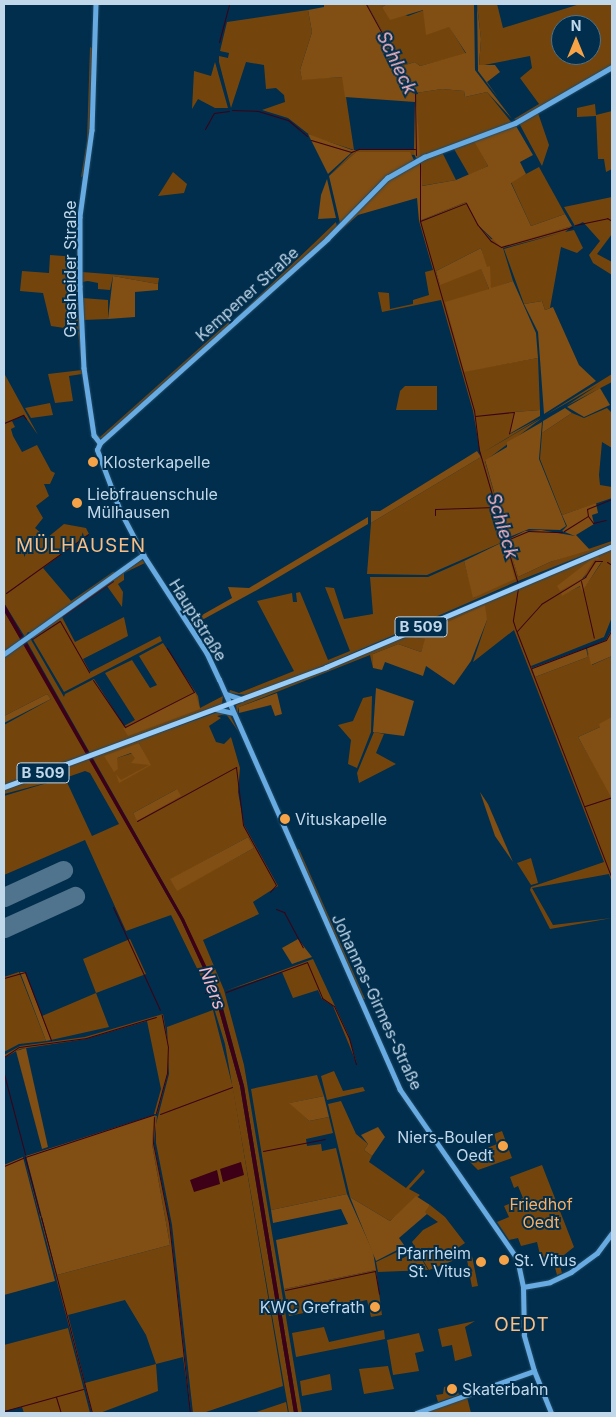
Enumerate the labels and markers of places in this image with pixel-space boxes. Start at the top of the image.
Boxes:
place label: Klosterkapelle [103,452,210,472]
marker: Klosterkapelle [87,456,99,468]
place label: Liebfrauenschule Mülhausen [87,484,218,522]
marker: Liebfrauenschule Mülhausen [71,497,83,509]
place label: Vituskapelle [295,809,387,829]
marker: Vituskapelle [279,813,291,825]
place label: Niers-Bouler Oedt [397,1127,493,1165]
marker: Niers-Bouler Oedt [497,1140,509,1152]
place label: Pfarrheim St. Vitus [397,1243,471,1281]
place label: St. Vitus [514,1250,577,1270]
marker: St. Vitus [498,1254,510,1266]
marker: Pfarrheim St. Vitus [475,1256,487,1268]
place label: KWC Grefrath [260,1297,365,1317]
marker: KWC Grefrath [369,1301,381,1313]
place label: Skaterbahn [462,1379,549,1399]
marker: Skaterbahn [446,1383,458,1395]

